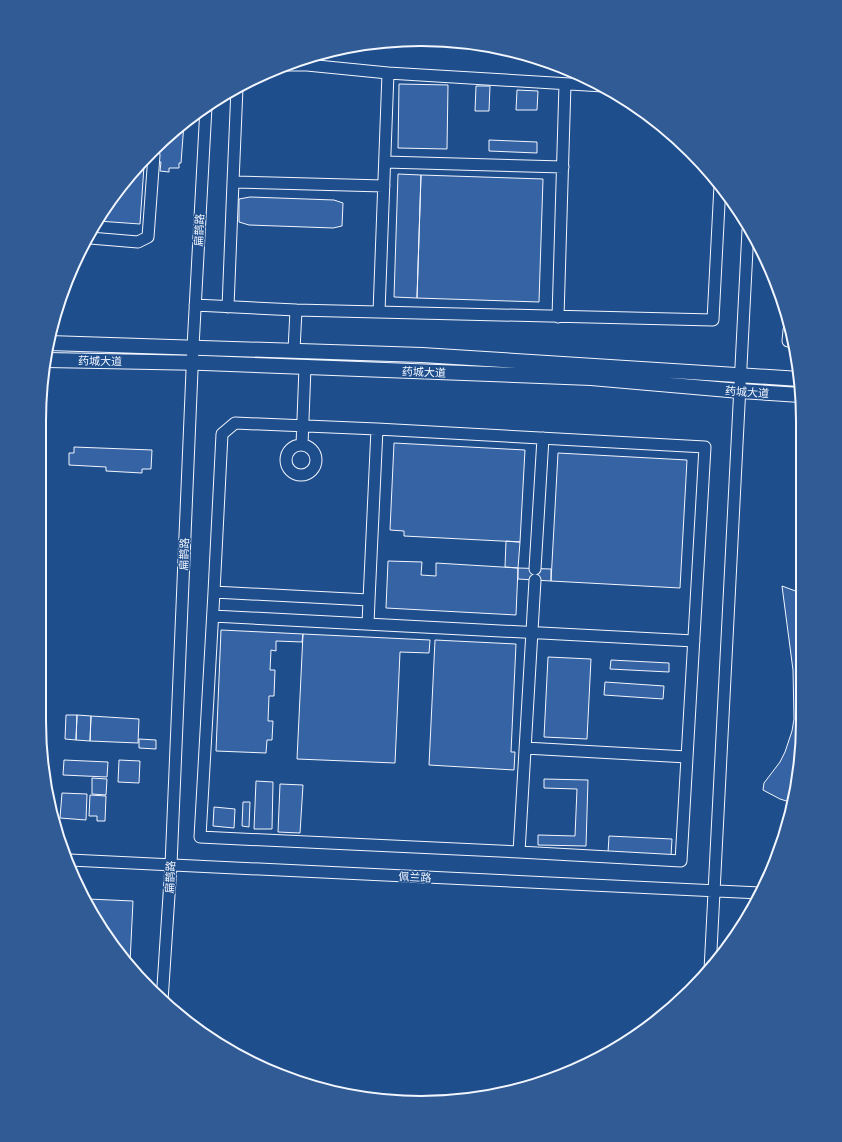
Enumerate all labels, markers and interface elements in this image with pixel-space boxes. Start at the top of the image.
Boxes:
street label: 扁鹊路 [192,213,207,247]
street label: 药城大道 [78,355,122,368]
street label: 药城大道 [402,365,446,380]
street label: 药城大道 [725,384,769,401]
street label: 扁鹊路 [177,537,192,571]
street label: 扁鹊路 [163,860,178,894]
street label: 佩兰路 [398,870,432,885]

